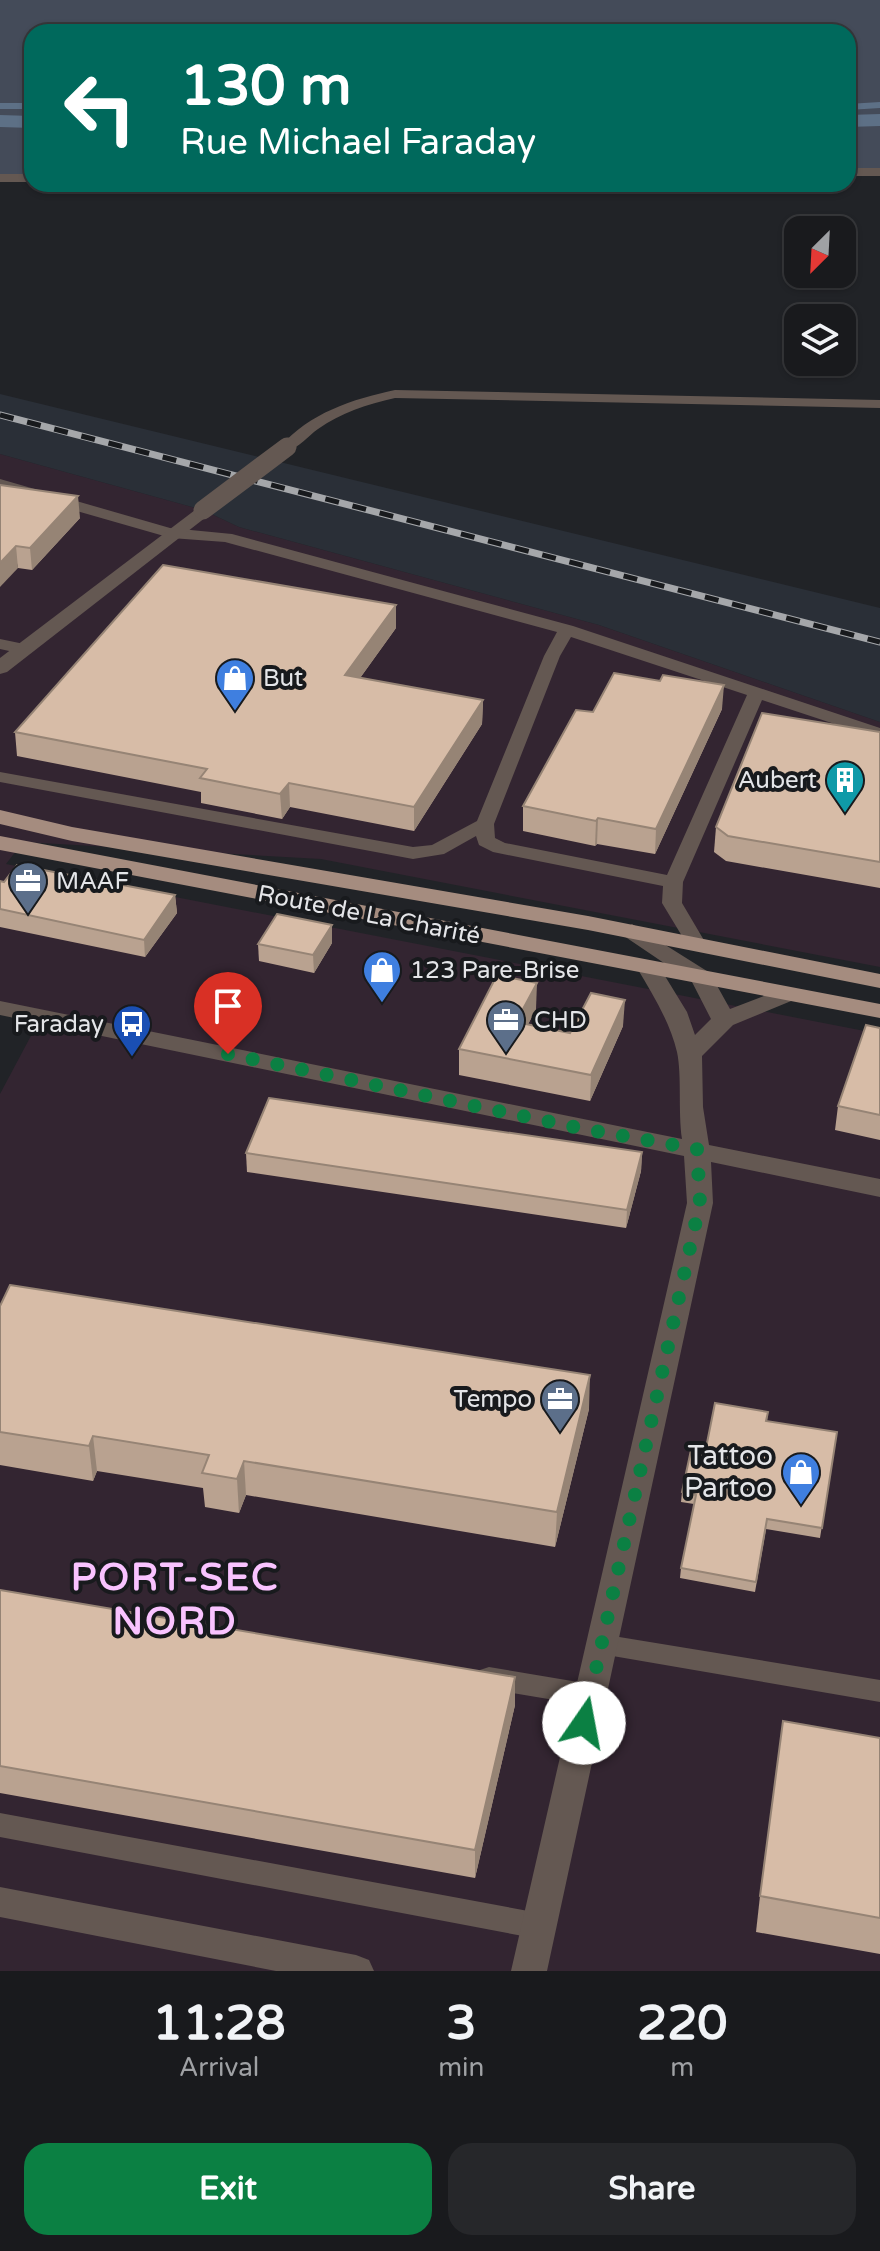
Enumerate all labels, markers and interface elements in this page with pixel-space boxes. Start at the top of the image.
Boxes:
text: 130 m [180,53,351,120]
icon: left [48,56,152,160]
text: Rue Michael Faraday [180,121,536,164]
north arrow [784,216,856,288]
map controls [784,216,856,376]
button: layers [784,304,856,376]
shop icon: But [214,657,256,712]
place label: But [263,664,303,693]
building icon: Aubert [824,759,866,814]
place label: Aubert [738,766,817,795]
office icon: MAAF [7,860,49,915]
place label: MAAF [56,867,129,896]
street label: Route de La Charité [255,879,483,951]
shop icon: 123 Pare-Brise [361,949,403,1004]
place label: 123 Pare-Brise [410,956,579,985]
pin [194,972,262,1054]
icon: arrive [206,984,250,1028]
office icon: CHD [485,999,527,1054]
bus stop icon: Faraday [111,1003,153,1058]
place label: CHD [534,1006,587,1035]
place label: Faraday [14,1010,104,1039]
office icon: Tempo [539,1378,581,1433]
place label: Tempo [454,1385,532,1414]
place label: Tattoo Partoo [684,1439,773,1505]
shop icon: Tattoo Partoo [780,1451,822,1506]
district label: PORT-SEC NORD [71,1555,279,1645]
position arrow [542,1681,626,1765]
text: 11:28 [153,1995,286,2053]
text: 3 [446,1995,476,2053]
text: 220 [637,1995,727,2053]
text: Arrival [179,2052,259,2083]
text: min [438,2052,484,2083]
text: m [670,2052,694,2083]
button: Exit [24,2143,432,2235]
button: Share [448,2143,856,2235]

